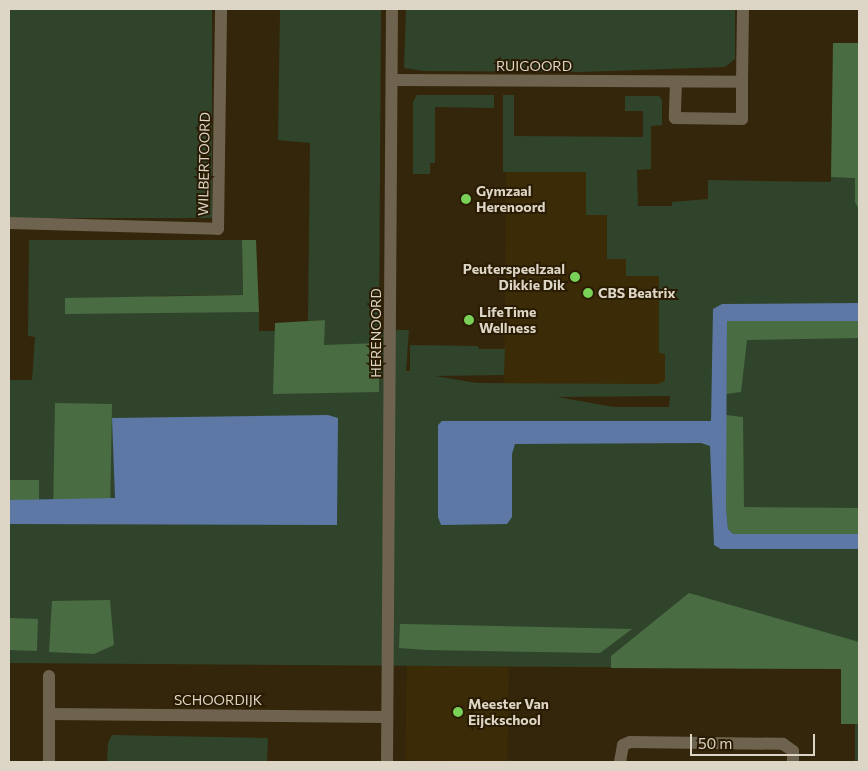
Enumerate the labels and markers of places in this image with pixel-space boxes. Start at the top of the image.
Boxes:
place label: Gymzaal Herenoord [476,183,545,216]
marker: Gymzaal Herenoord [460,193,472,205]
place label: Peuterspeelzaal Dikkie Dik [463,261,565,294]
marker: Peuterspeelzaal Dikkie Dik [569,271,581,283]
place label: CBS Beatrix [598,285,675,301]
marker: CBS Beatrix [582,287,594,299]
place label: LifeTime Wellness [479,304,536,336]
marker: LifeTime Wellness [463,314,475,326]
place label: Meester Van Eijckschool [468,696,549,729]
marker: Meester Van Eijckschool [452,706,464,718]

